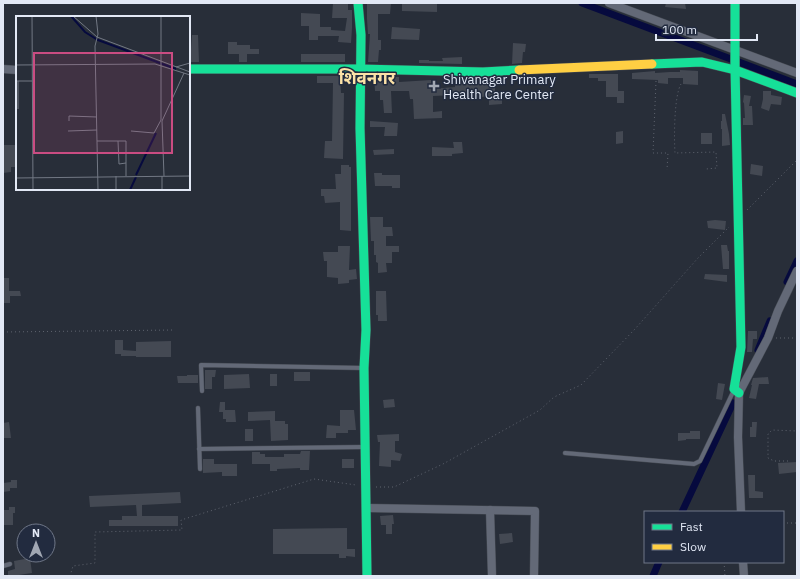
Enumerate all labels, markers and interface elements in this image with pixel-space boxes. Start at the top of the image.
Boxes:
inset map [16,16,190,190]
scale bar [656,16,757,42]
text: 100 m [662,22,697,37]
district label: शिवनगर [339,67,396,89]
place label: Shivanagar Primary Health Care Center [443,71,556,103]
marker: Shivanagar Primary Health Care Center [428,80,440,92]
legend [644,511,784,563]
text: Fast [680,519,703,534]
north arrow [16,523,56,563]
text: N [32,526,40,540]
text: Slow [680,539,706,554]

